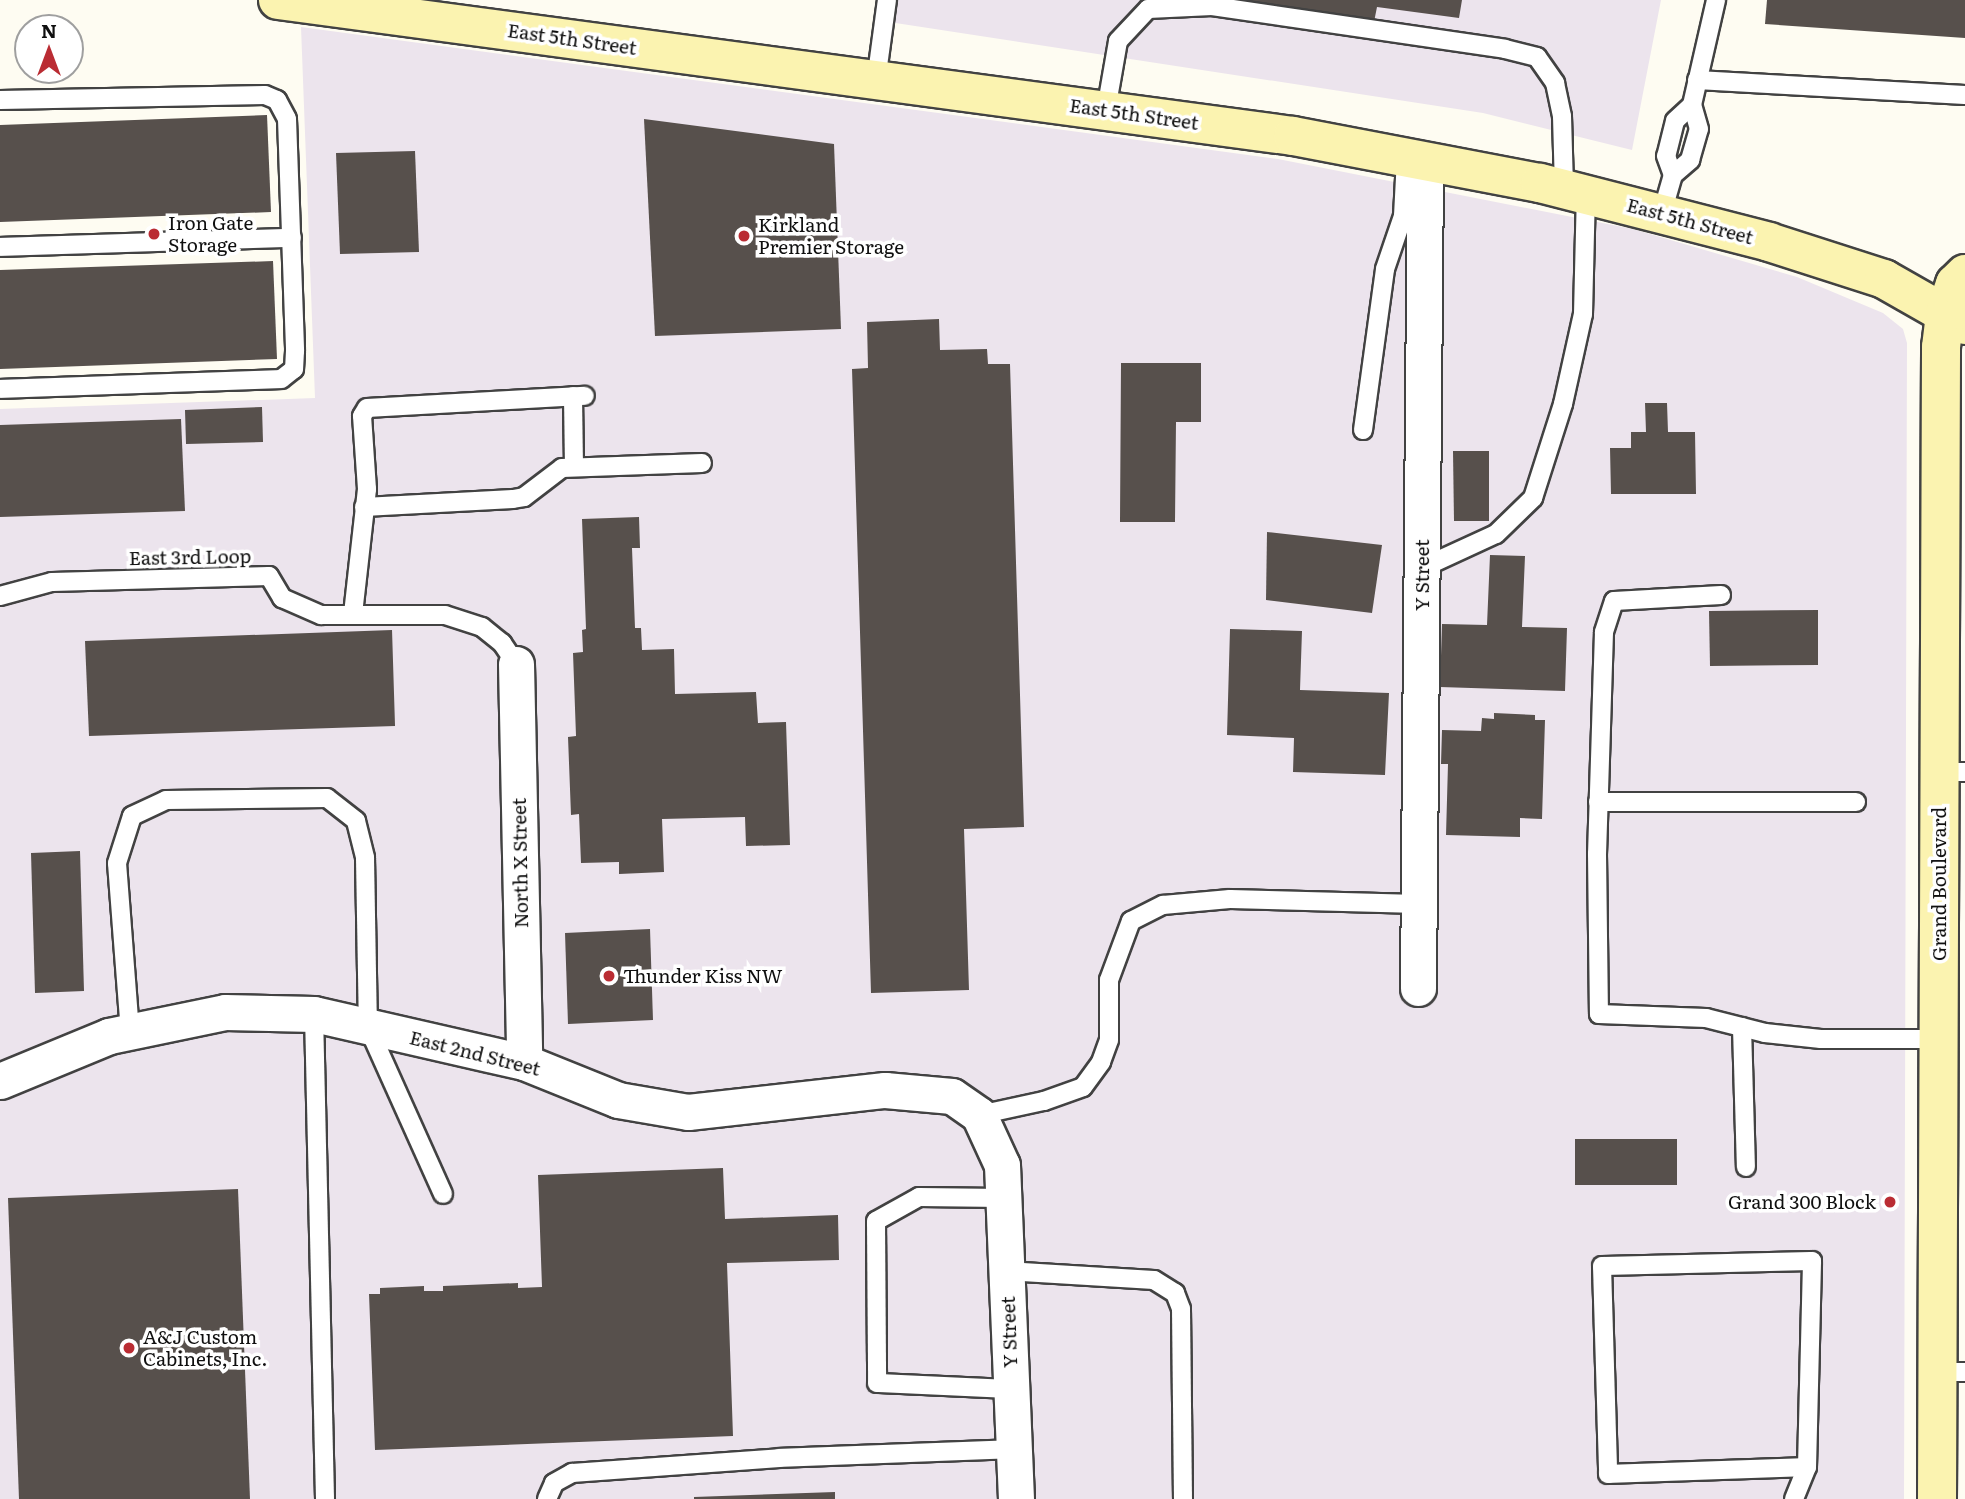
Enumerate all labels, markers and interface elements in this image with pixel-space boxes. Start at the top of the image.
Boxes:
north arrow [14,14,84,84]
text: N [41,16,57,44]
street label: East 5th Street [506,19,638,59]
street label: East 5th Street [1068,94,1200,134]
street label: East 5th Street [1624,193,1756,249]
place label: Iron Gate Storage [168,212,253,256]
place label: Kirkland Premier Storage [758,214,904,258]
marker: Iron Gate Storage [146,226,162,242]
marker: Kirkland Premier Storage [736,228,752,244]
street label: Y Street [1411,539,1433,611]
street label: East 3rd Loop [129,545,251,569]
street label: North X Street [507,798,533,928]
street label: Grand Boulevard [1928,807,1950,961]
place label: Thunder Kiss NW [623,965,783,987]
marker: Thunder Kiss NW [601,968,617,984]
street label: East 2nd Street [407,1026,543,1080]
place label: Grand 300 Block [1728,1191,1876,1213]
marker: Grand 300 Block [1882,1194,1898,1210]
street label: Y Street [996,1296,1022,1368]
place label: A&J Custom Cabinets, Inc. [143,1326,268,1370]
marker: A&J Custom Cabinets, Inc. [121,1340,137,1356]

